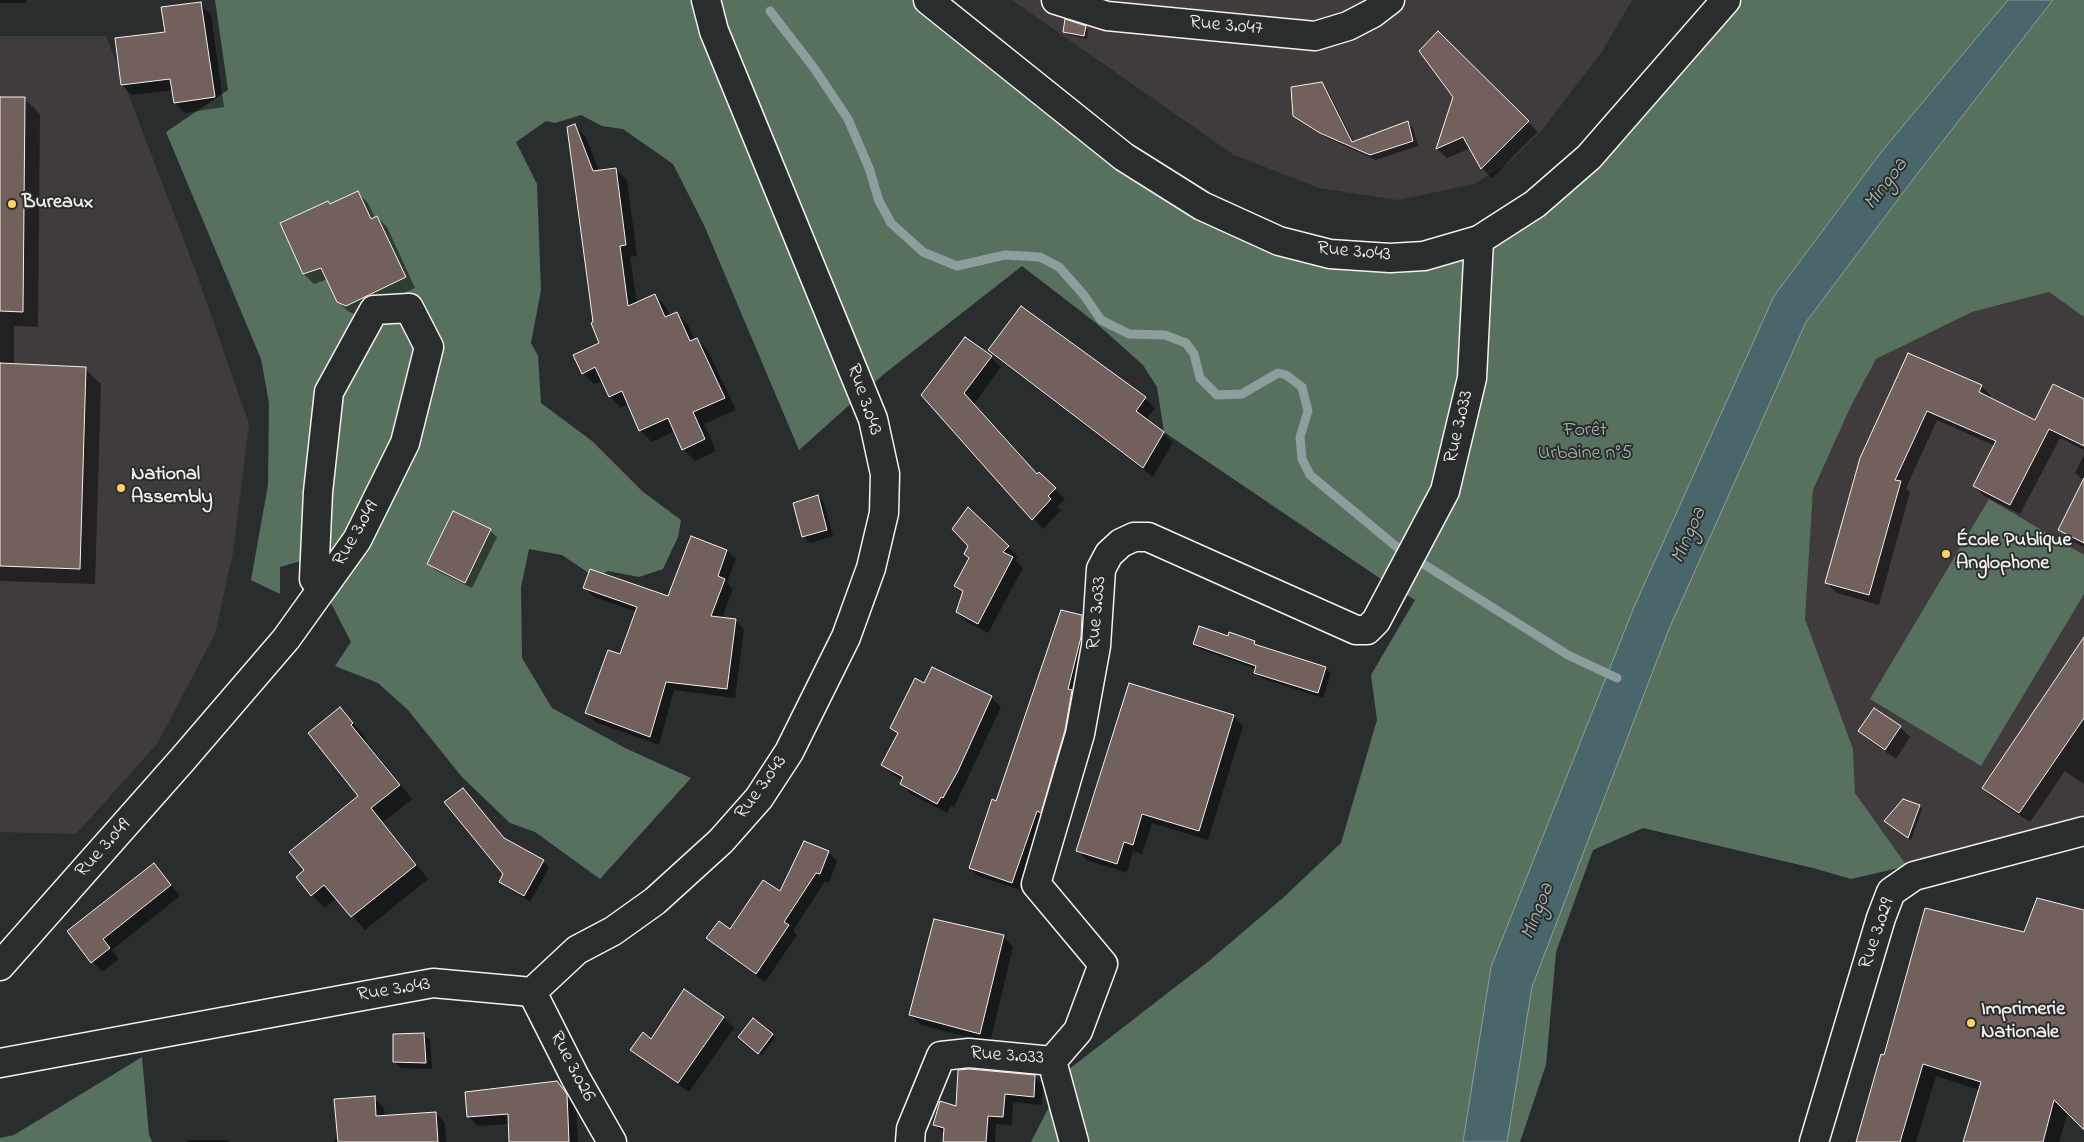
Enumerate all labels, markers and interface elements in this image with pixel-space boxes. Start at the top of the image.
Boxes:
street label: Rue 3.047 [1188,12,1264,42]
water label: Mingoa [1859,154,1915,216]
place label: Bureaux [22,192,93,216]
marker: Bureaux [6,198,18,210]
street label: Rue 3.043 [1316,238,1392,268]
street label: Rue 3.043 [840,361,886,439]
street label: Rue 3.033 [1440,388,1480,466]
park label: Forêt Urbaine n°5 [1538,420,1632,467]
place label: National Assembly [131,464,213,511]
marker: National Assembly [115,482,127,494]
street label: Rue 3.049 [329,497,385,571]
water label: Mingoa [1667,504,1713,568]
place label: École Publique Anglophone [1956,530,2071,577]
marker: École Publique Anglophone [1940,548,1952,560]
street label: Rue 3.033 [1083,575,1113,651]
street label: Rue 3.043 [731,751,793,825]
street label: Rue 3.049 [71,814,137,884]
water label: Mingoa [1517,880,1561,944]
street label: Rue 3.029 [1855,895,1901,973]
street label: Rue 3.043 [356,973,432,1009]
place label: Imprimerie Nationale [1981,999,2065,1046]
marker: Imprimerie Nationale [1965,1017,1977,1029]
street label: Rue 3.026 [543,1028,599,1106]
street label: Rue 3.033 [969,1042,1045,1072]

